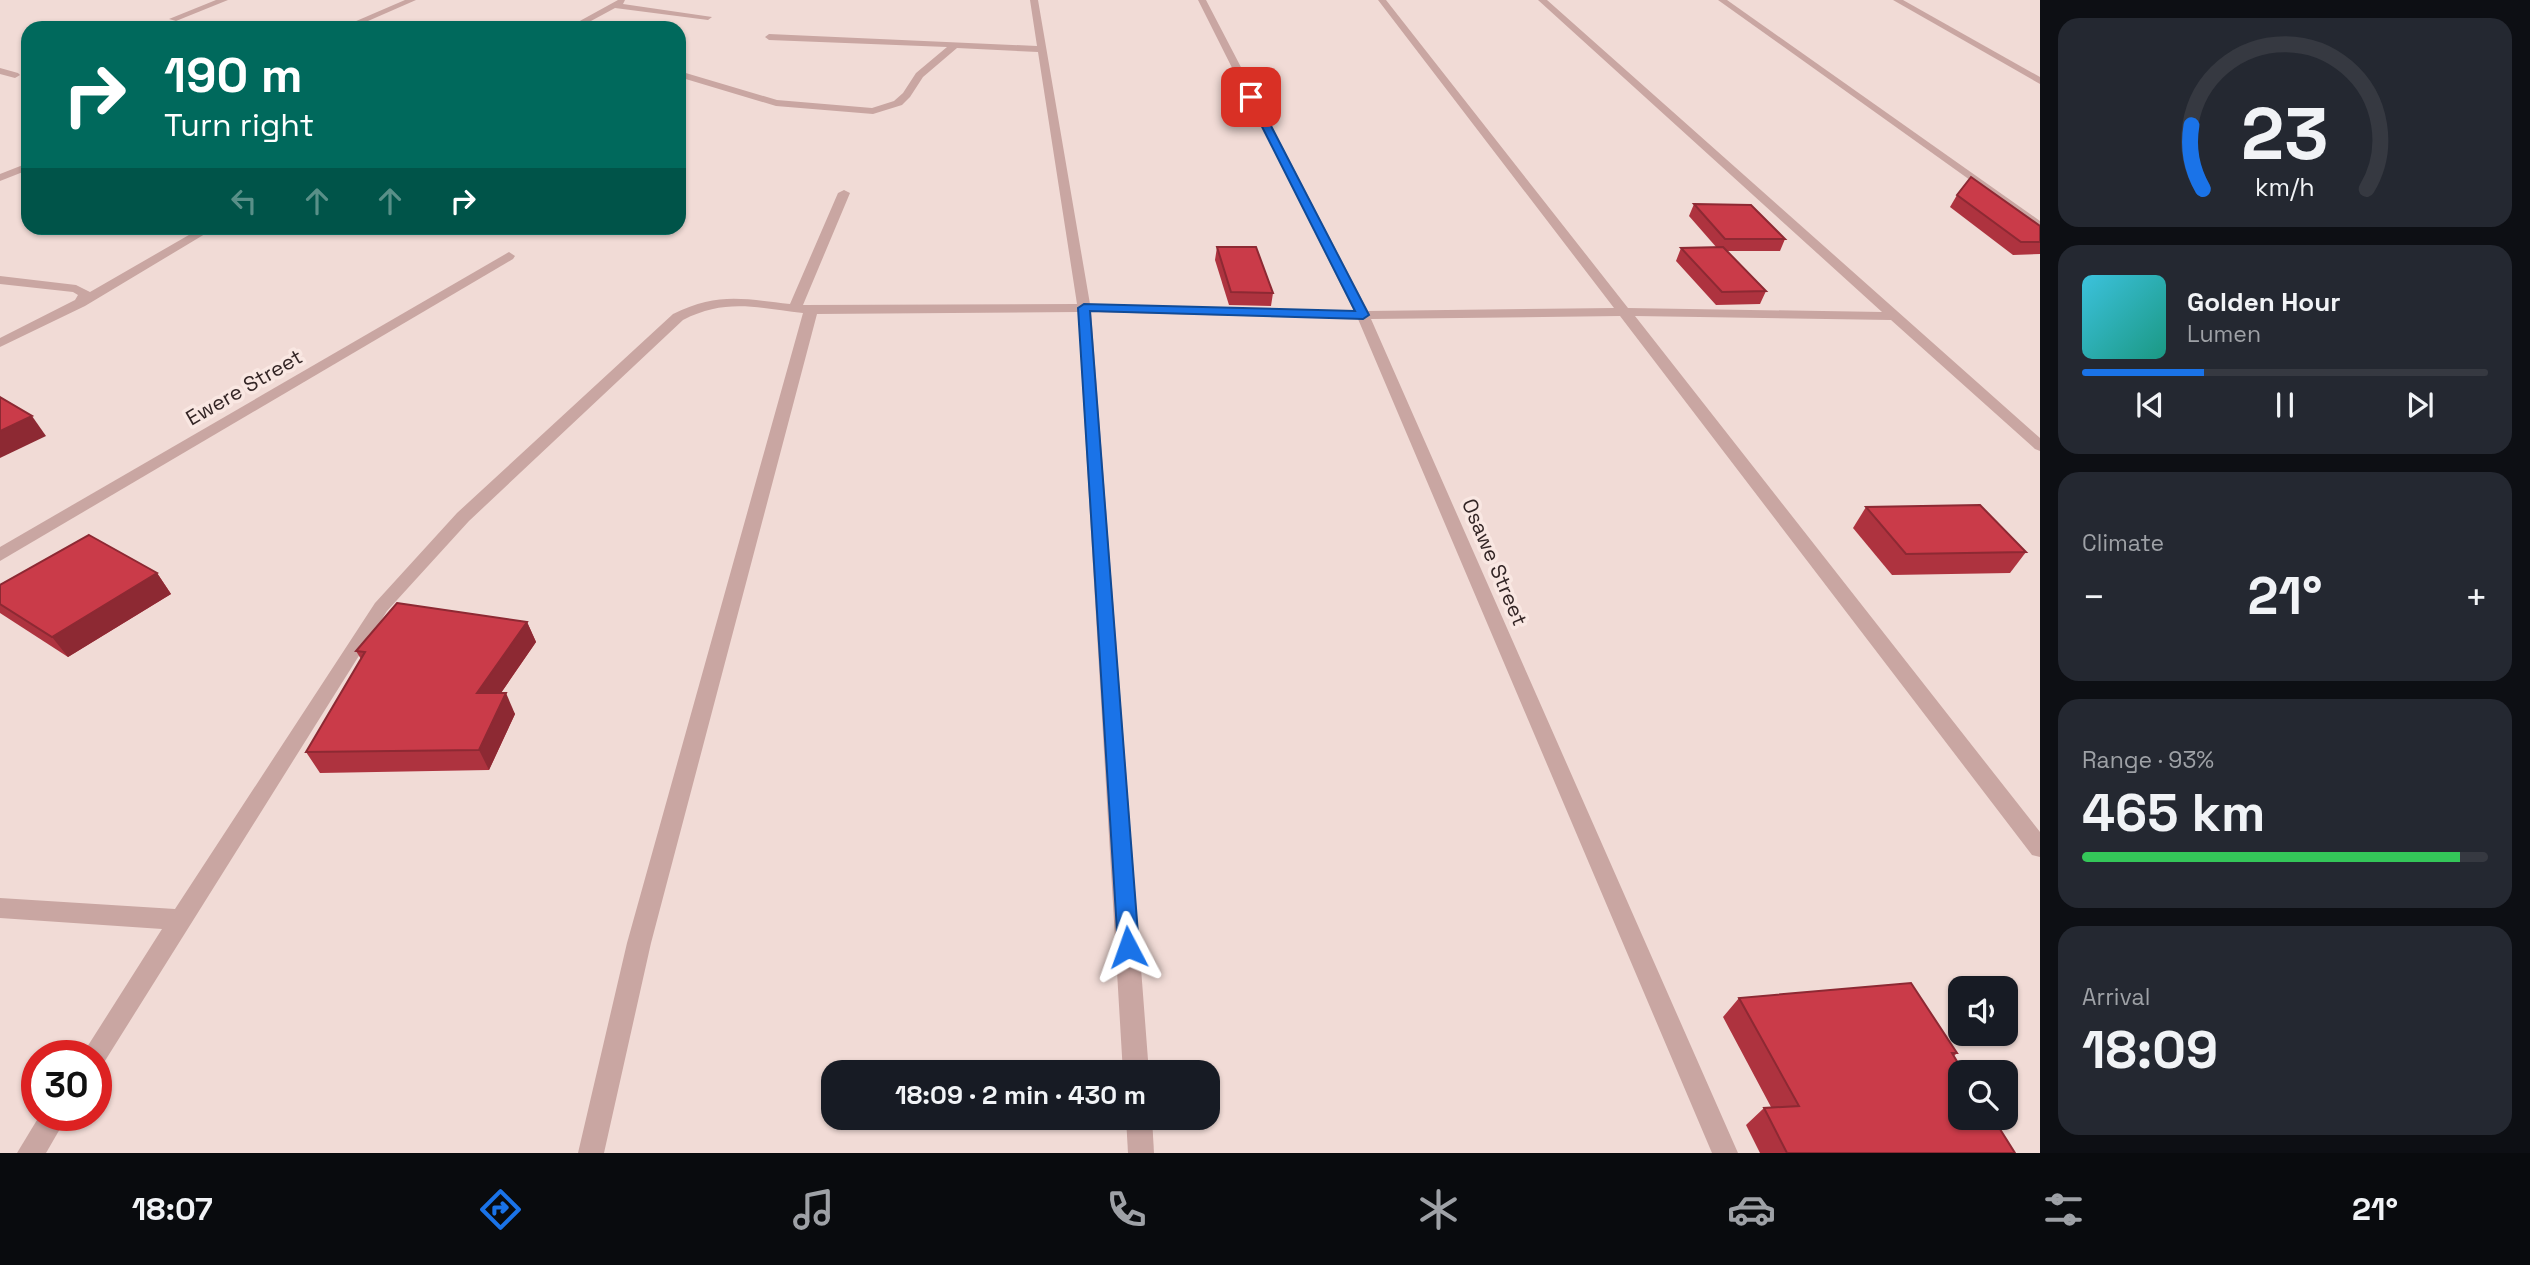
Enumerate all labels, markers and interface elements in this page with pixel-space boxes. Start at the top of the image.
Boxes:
text: 190 m [164,44,302,106]
icon: right [49,49,140,140]
pin [1221,67,1281,127]
icon: arrive [1232,78,1270,116]
text: 23 [2241,87,2329,180]
text: Turn right [164,105,314,145]
text: km/h [2255,170,2315,202]
icon: left [225,182,263,220]
icon: ahead [298,182,336,220]
icon: ahead [371,182,409,220]
icon: right [444,182,482,220]
text: Golden Hour [2187,285,2341,319]
text: Lumen [2187,319,2261,349]
street label: Ewere Street [181,343,307,431]
icon: previous [2131,386,2169,424]
icon: pause [2266,386,2304,424]
icon: next [2401,386,2439,424]
street label: Osawe Street [1456,494,1534,630]
text: Climate [2082,528,2164,558]
text: 21° [2248,563,2322,629]
text: − [2082,573,2106,621]
text: + [2464,573,2488,621]
text: Range · 93% [2082,745,2214,775]
text: 465 km [2082,780,2265,846]
position arrow [1091,910,1165,984]
map controls [1948,976,2018,1130]
button: sound [1948,976,2018,1046]
text: Arrival [2082,982,2150,1012]
text: 18:09 [2082,1017,2218,1083]
speed limit sign: 30 [21,1040,112,1131]
button: search [1948,1060,2018,1130]
text: 18:09 · 2 min · 430 m [895,1078,1146,1112]
icon: directions [476,1185,525,1234]
icon: music [789,1185,838,1234]
icon: phone [1102,1185,1151,1234]
icon: climate [1414,1185,1463,1234]
icon: car [1727,1185,1776,1234]
icon: filters [2039,1185,2088,1234]
text: 18:07 [132,1189,213,1229]
text: 21° [2352,1189,2398,1229]

